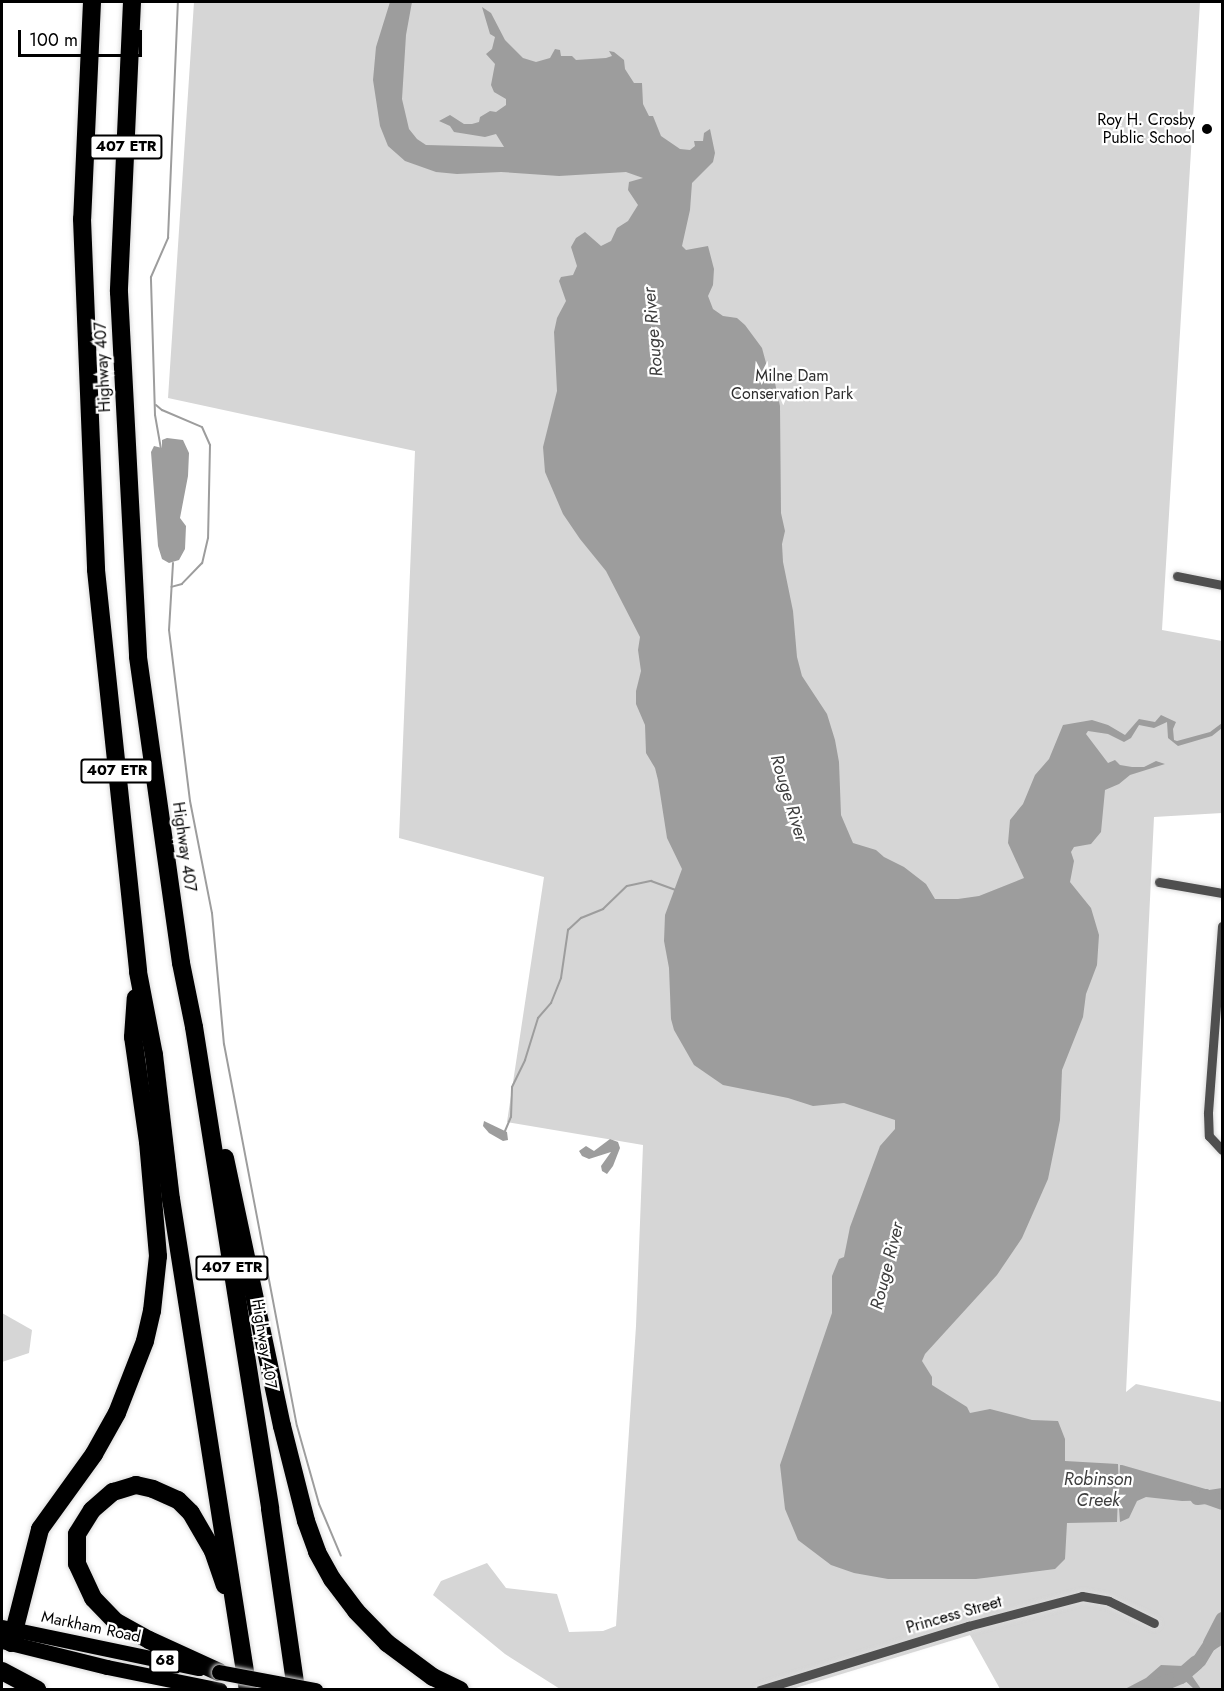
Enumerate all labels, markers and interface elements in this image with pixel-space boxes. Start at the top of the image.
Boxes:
scale bar [21,18,146,56]
text: 100 m [29,27,78,53]
place label: Roy H. Crosby Public School [1097,110,1195,148]
marker: Roy H. Crosby Public School [1200,122,1214,136]
road number: 407 ETR [88,135,164,159]
water label: Rouge River [638,286,668,378]
street label: Highway 407 [91,321,115,413]
park label: Milne Dam Conservation Park [731,366,853,404]
water label: Rouge River [766,752,812,844]
road number: 407 ETR [80,759,154,783]
street label: Highway 407 [168,801,200,893]
water label: Rouge River [866,1220,908,1312]
road number: 407 ETR [194,1256,270,1280]
street label: Highway 407 [247,1298,281,1390]
water label: Robinson Creek [1064,1469,1132,1512]
street label: Princess Street [904,1592,1004,1638]
street label: Markham Road [40,1607,142,1647]
road number: 68 [148,1649,182,1673]

